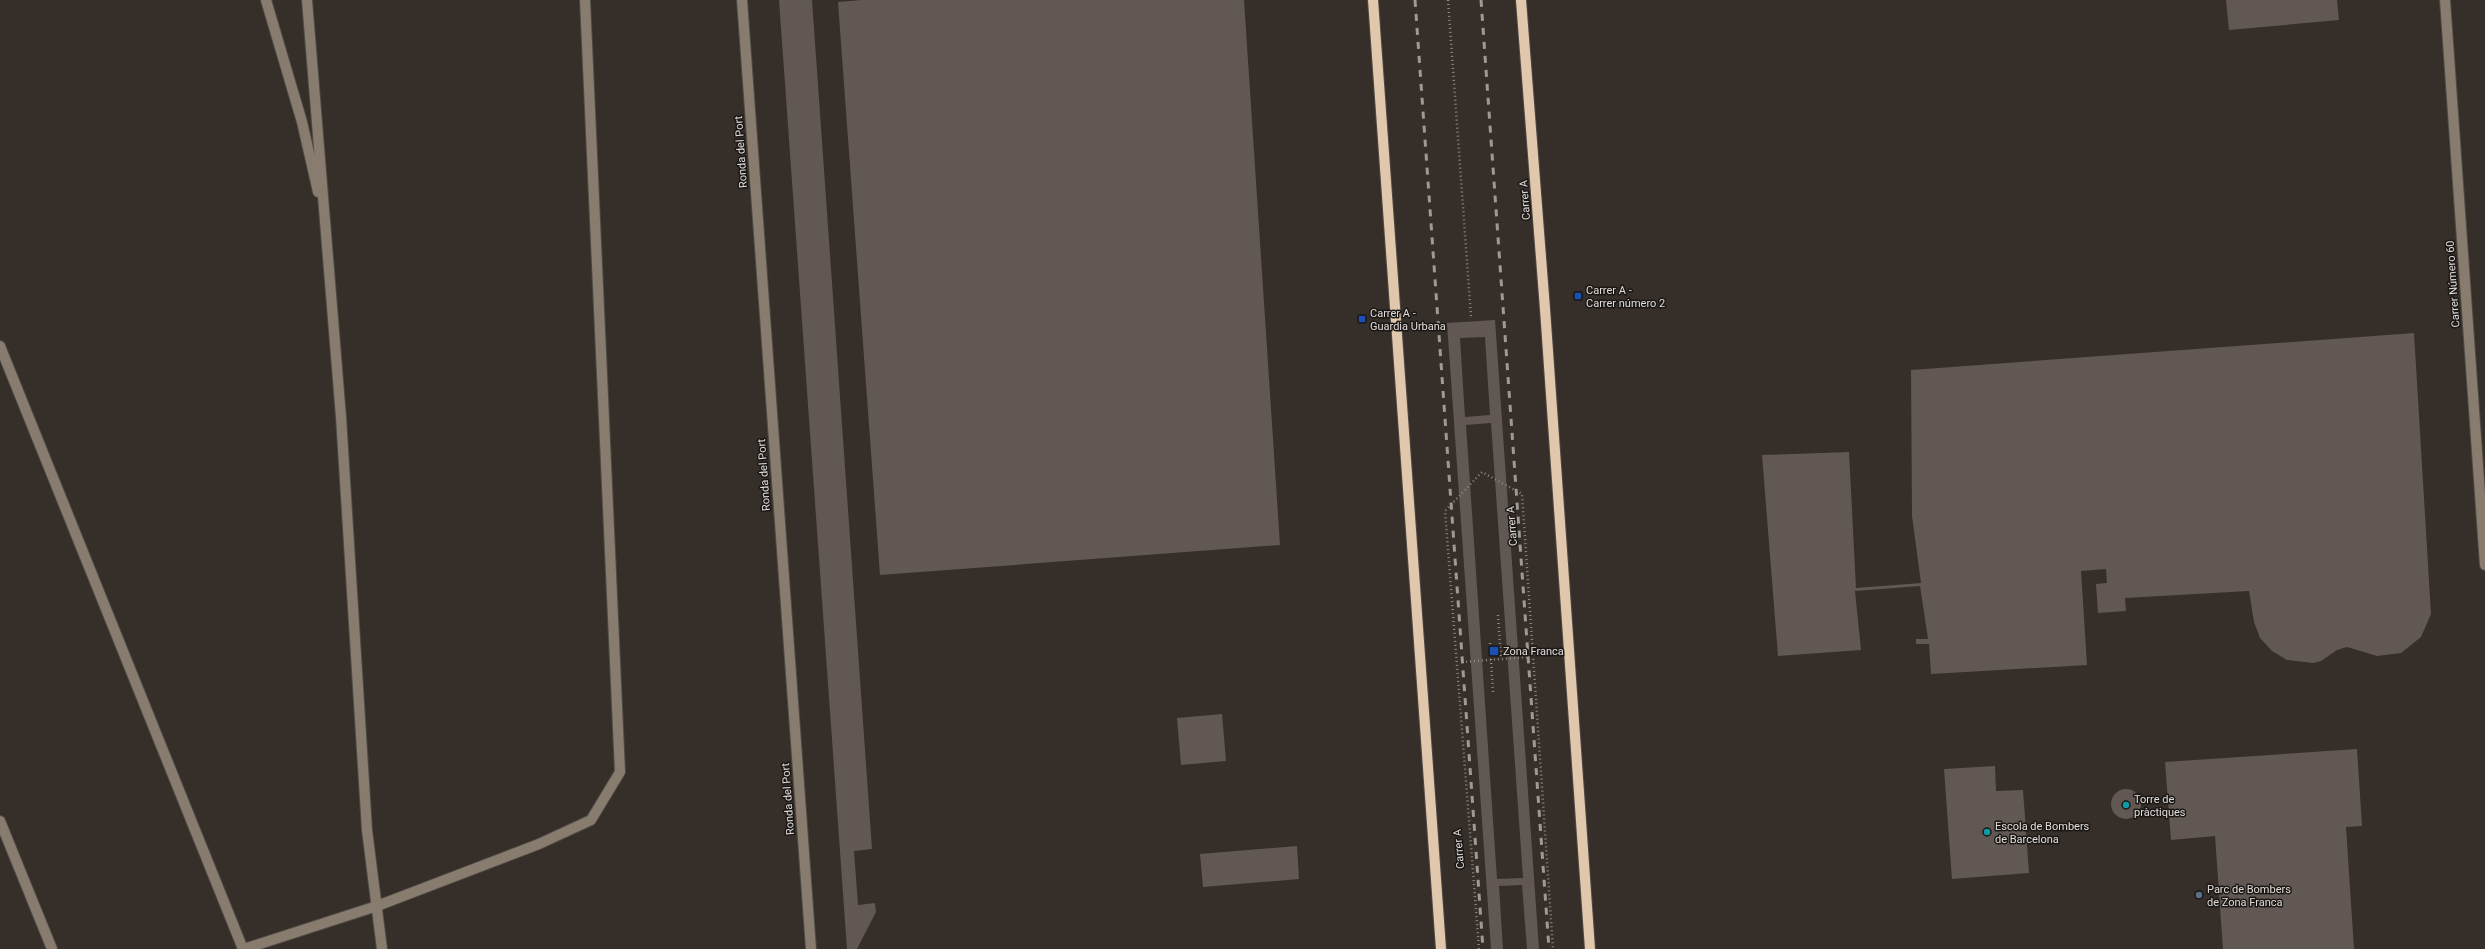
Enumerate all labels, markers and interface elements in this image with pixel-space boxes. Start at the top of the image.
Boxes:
street label: Ronda del Port [732,115,750,188]
street label: Carrer A [1517,179,1533,220]
street label: Carrer Número 60 [2443,240,2463,328]
place label: Carrer A - Carrer número 2 [1586,284,1665,310]
marker: Carrer A - Carrer número 2 [1573,291,1583,301]
place label: Carrer A - Guardia Urbana [1370,307,1446,333]
marker: Carrer A - Guardia Urbana [1357,314,1367,324]
street label: Ronda del Port [755,438,773,511]
street label: Carrer A [1504,505,1520,546]
marker: Zona Franca [1488,645,1500,657]
place label: Zona Franca [1503,645,1564,658]
street label: Ronda del Port [779,762,797,835]
place label: Torre de pràctiques [2134,793,2186,819]
marker: Torre de pràctiques [2121,800,2131,810]
place label: Escola de Bombers de Barcelona [1995,820,2090,846]
marker: Escola de Bombers de Barcelona [1982,827,1992,837]
street label: Carrer A [1451,828,1467,869]
place label: Parc de Bombers de Zona Franca [2207,883,2291,909]
marker: Parc de Bombers de Zona Franca [2194,890,2204,900]

